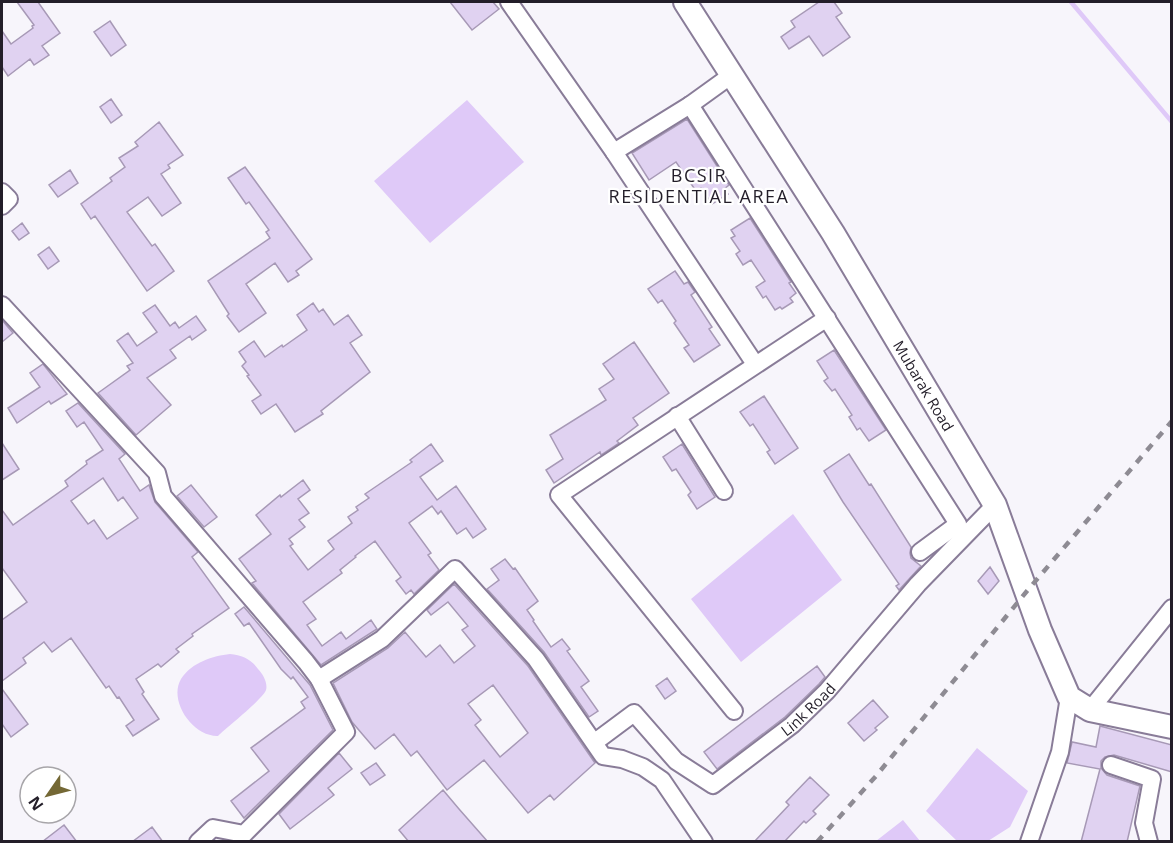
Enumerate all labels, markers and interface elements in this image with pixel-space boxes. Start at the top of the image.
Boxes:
district label: BCSIR RESIDENTIAL AREA [609,163,789,208]
street label: Mubarak Road [889,337,959,435]
street label: Link Road [776,679,840,740]
north arrow [18,765,78,825]
text: N [23,792,48,815]

